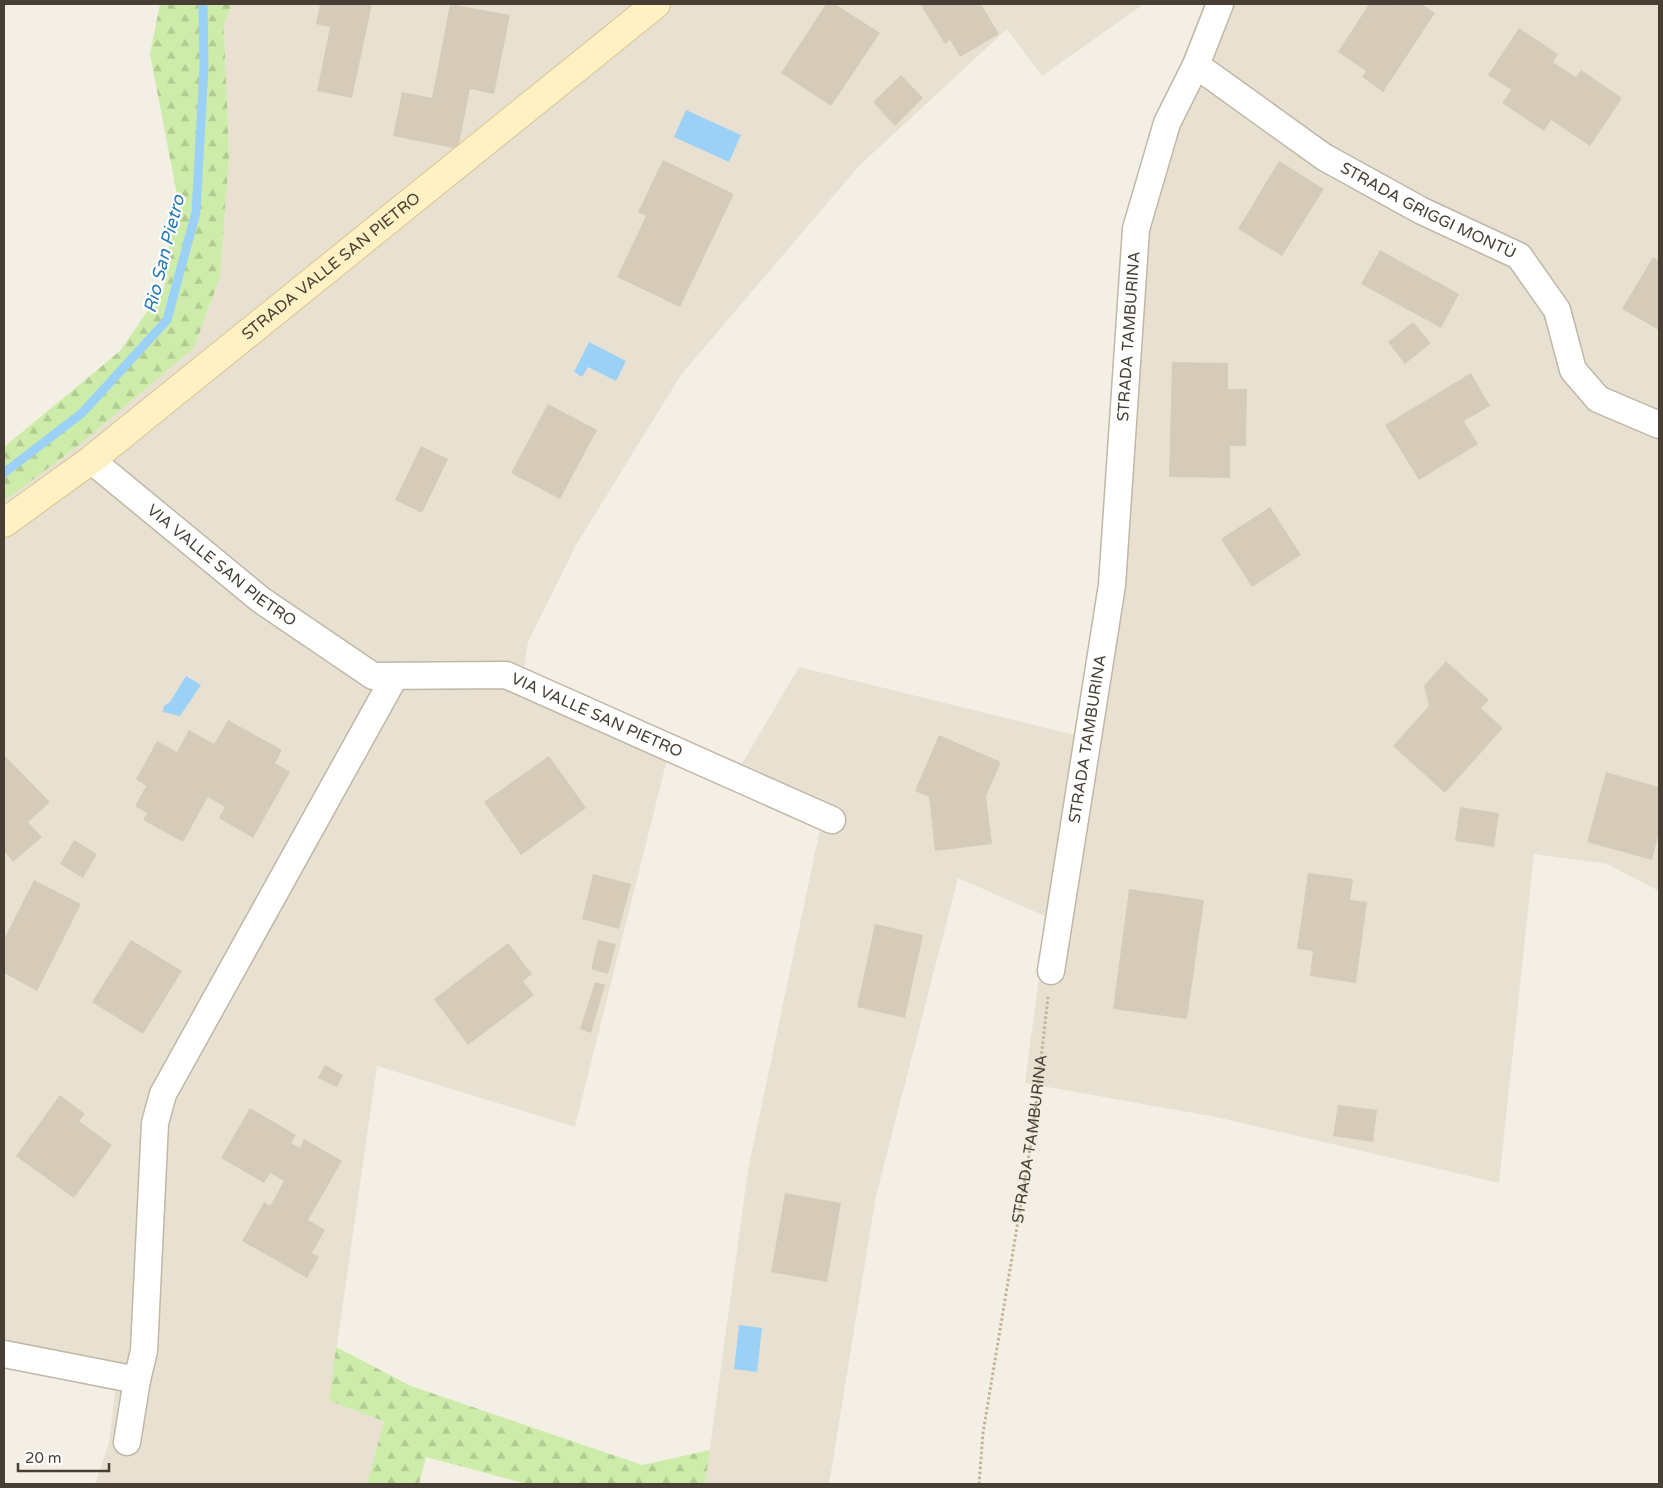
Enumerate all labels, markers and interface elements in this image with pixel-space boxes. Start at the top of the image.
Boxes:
street label: STRADA GRIGGI MONTÙ [1337,158,1519,263]
street label: STRADA VALLE SAN PIETRO [238,188,425,344]
water label: Rio San Pietro [139,192,190,315]
street label: STRADA TAMBURINA [1113,251,1144,422]
street label: VIA VALLE SAN PIETRO [143,500,300,631]
street label: STRADA TAMBURINA [1065,653,1111,825]
street label: VIA VALLE SAN PIETRO [508,669,686,762]
street label: STRADA TAMBURINA [1008,1053,1051,1225]
scale bar [18,1440,109,1472]
text: 20 m [25,1449,62,1467]

